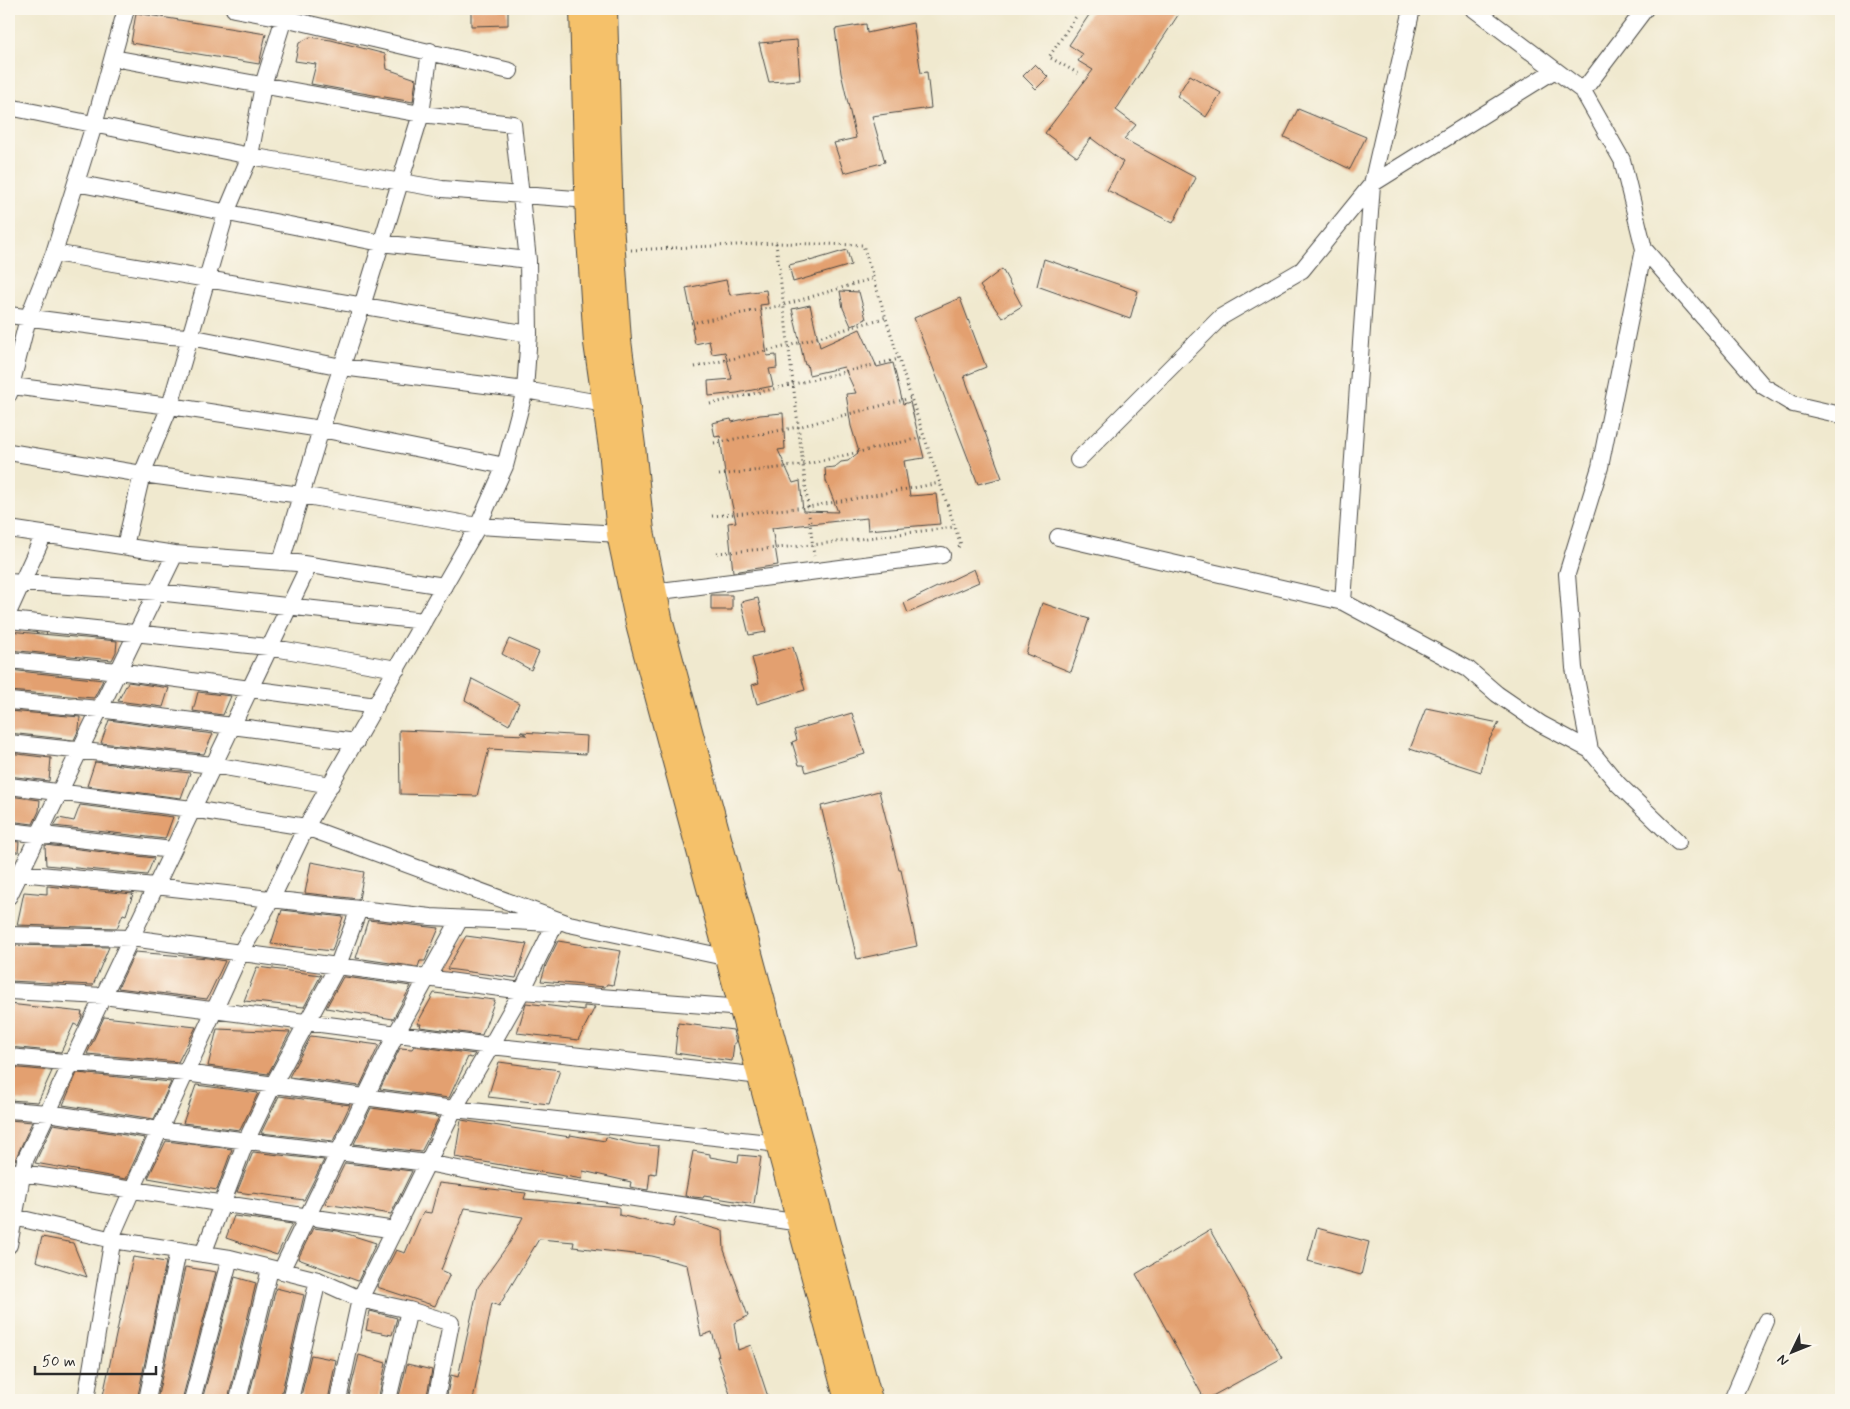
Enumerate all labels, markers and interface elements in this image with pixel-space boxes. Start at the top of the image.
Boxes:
north arrow [1768,1326,1818,1376]
scale bar [35,1344,156,1376]
text: N [1773,1351,1793,1370]
text: 50 m [42,1352,76,1372]

